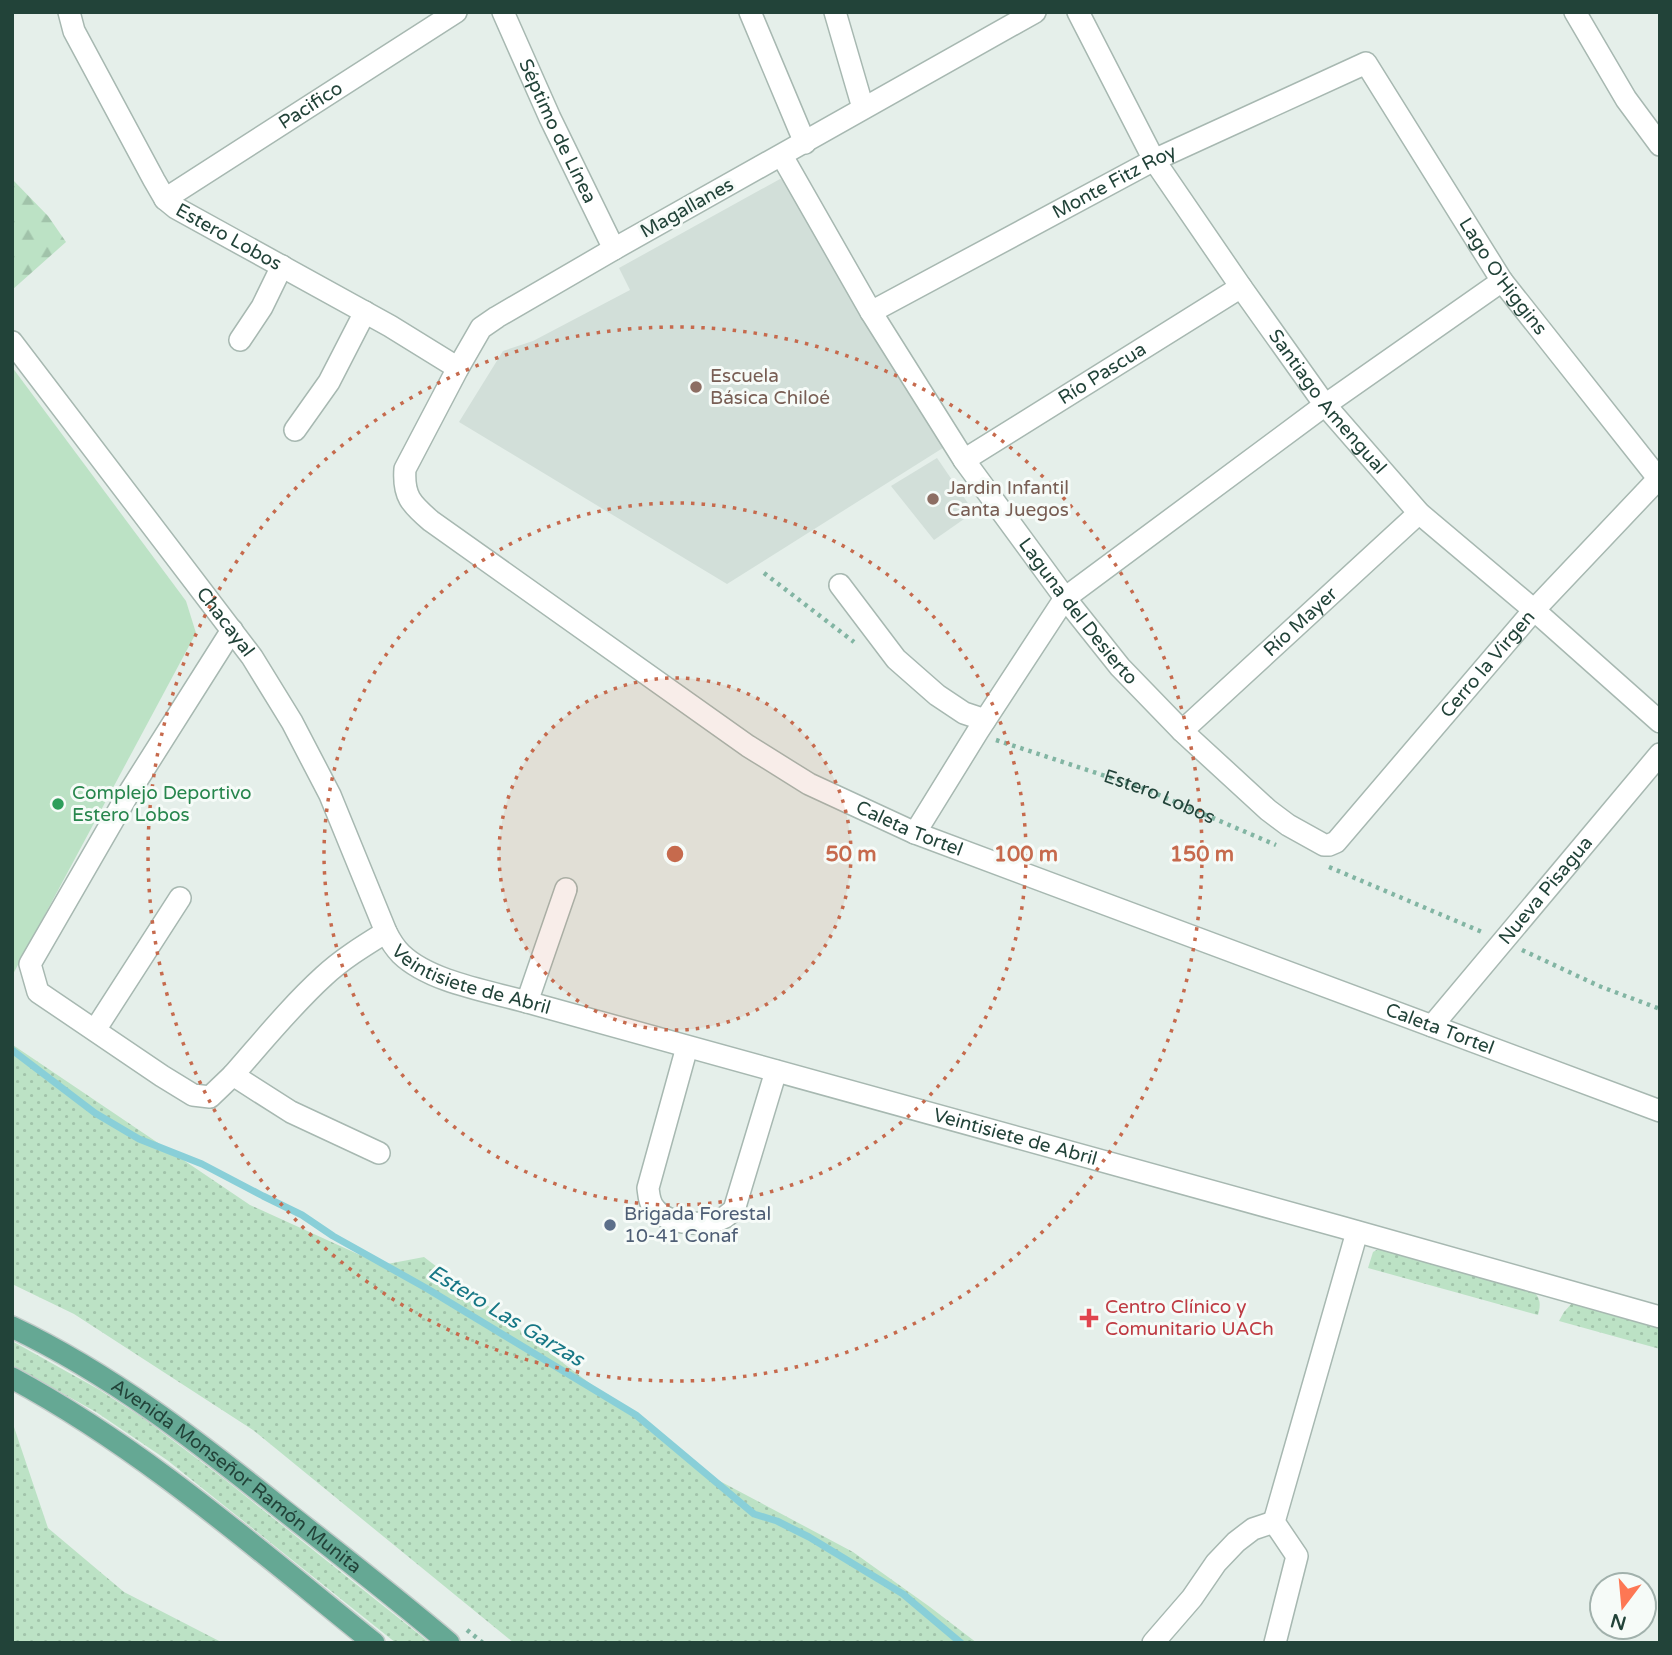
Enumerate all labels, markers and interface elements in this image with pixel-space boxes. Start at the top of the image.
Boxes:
street label: Séptimo de Línea [514,56,601,207]
street label: Pacifico [274,77,347,134]
street label: Monte Fitz Roy [1049,140,1180,223]
street label: Magallanes [636,173,738,243]
street label: Estero Lobos [172,199,285,275]
street label: Lago O'Higgins [1454,214,1551,339]
street label: Santiago Amengual [1264,325,1391,478]
street label: Río Pascua [1054,338,1150,409]
place label: Escuela Básica Chiloé [710,365,830,409]
marker: Escuela Básica Chiloé [688,379,704,395]
place label: Jardin Infantil Canta Juegos [947,477,1069,521]
marker: Jardin Infantil Canta Juegos [925,491,941,507]
street label: Laguna del Desierto [1014,534,1142,689]
street label: Río Mayer [1259,582,1342,661]
street label: Chacayal [192,583,259,661]
street label: Cerro la Virgen [1436,606,1540,722]
street label: Estero Lobos [1101,765,1218,829]
place label: Complejo Deportivo Estero Lobos [72,782,252,826]
marker: Complejo Deportivo Estero Lobos [50,796,66,812]
street label: Caleta Tortel [852,796,966,861]
street label: Nueva Pisagua [1494,832,1597,949]
centre of rings [663,842,687,866]
text: 50 m [825,842,877,867]
text: 100 m [994,842,1058,867]
text: 150 m [1170,842,1234,867]
street label: Veintisiete de Abril [387,940,553,1019]
street label: Caleta Tortel [1382,999,1497,1059]
street label: Veintisiete de Abril [931,1104,1100,1170]
place label: Brigada Forestal 10-41 Conaf [624,1203,771,1247]
marker: Brigada Forestal 10-41 Conaf [602,1217,618,1233]
water label: Estero Las Garzas [424,1260,590,1373]
place label: Centro Clínico y Comunitario UACh [1105,1296,1274,1340]
marker: Centro Clínico y Comunitario UACh [1079,1308,1099,1328]
street label: Avenida Monseñor Ramón Munita [107,1374,366,1578]
north arrow [1588,1571,1658,1641]
text: N [1608,1609,1629,1634]

